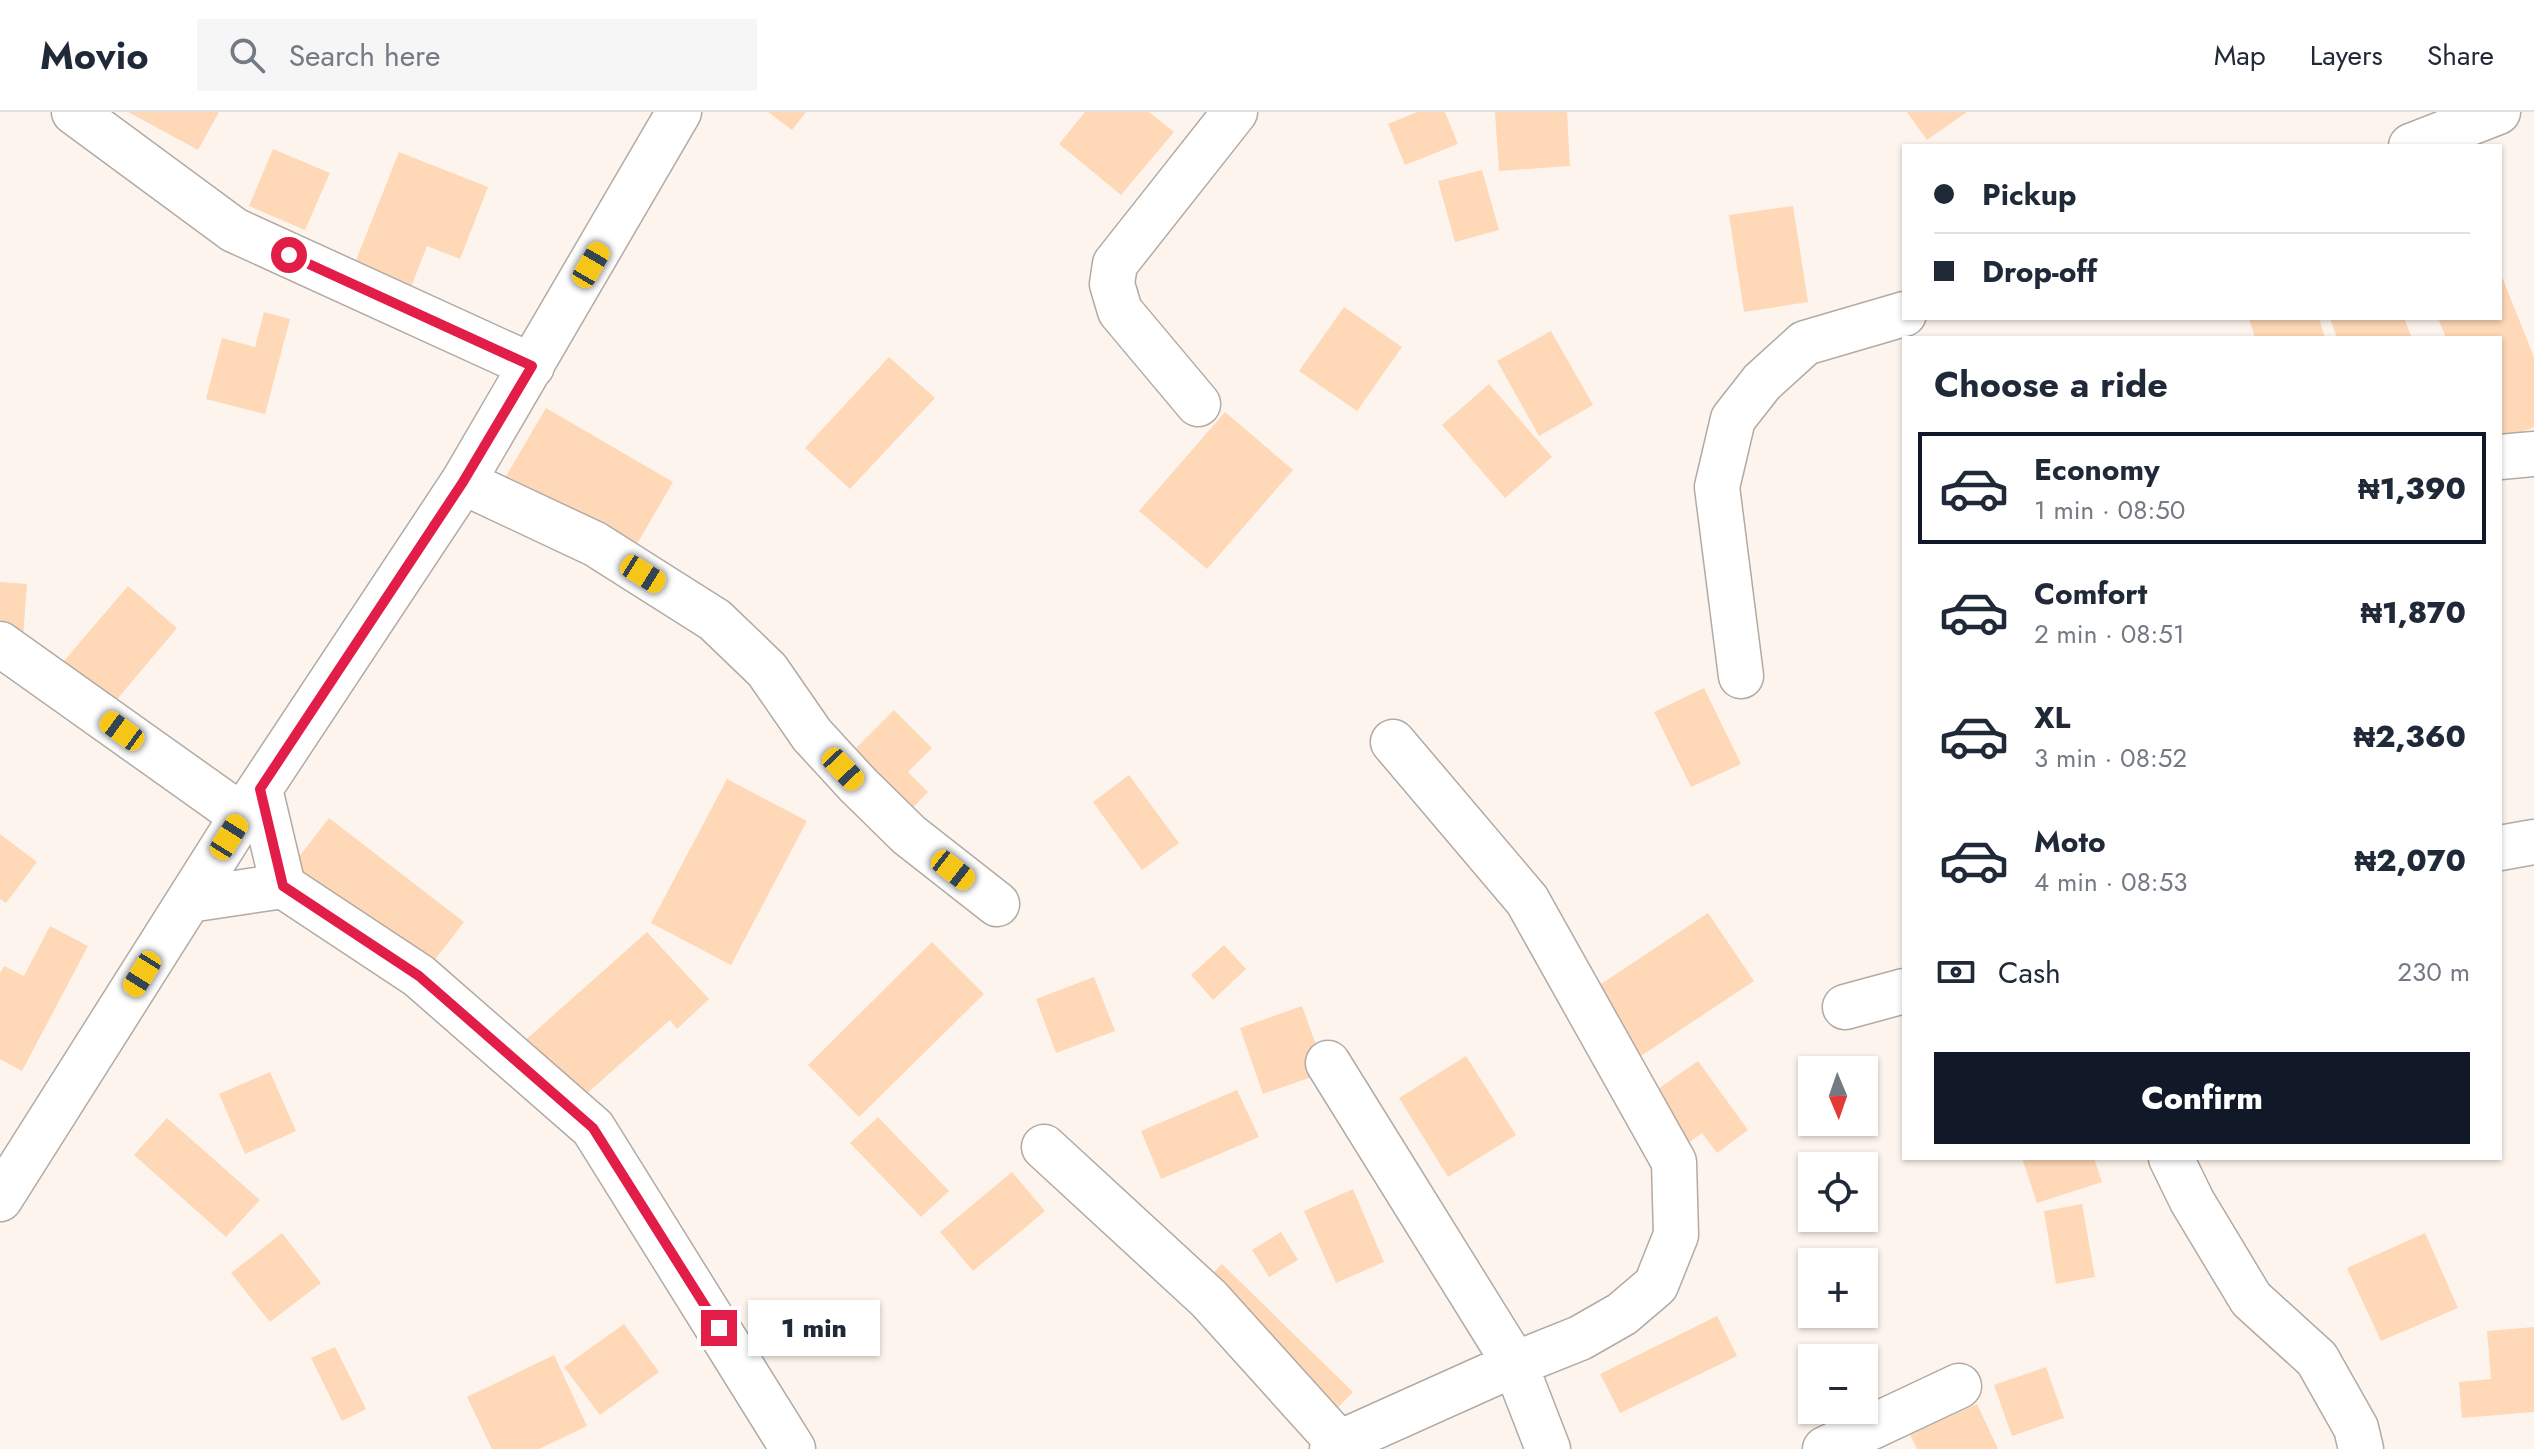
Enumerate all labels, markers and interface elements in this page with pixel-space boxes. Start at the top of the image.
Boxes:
search box [197,19,757,91]
text: Movio [40,28,149,83]
icon: search [225,33,269,77]
text: Search here [289,34,440,77]
text: Map [2214,35,2266,76]
text: Layers [2310,35,2383,76]
text: Share [2427,35,2494,76]
text: Pickup [1982,173,2077,216]
route start [271,237,307,273]
car [569,238,613,292]
text: Drop-off [1982,250,2097,293]
text: Choose a ride [1934,358,2168,410]
text: Economy [2034,448,2160,491]
icon: car [1938,452,2010,524]
text: ₦1,390 [2358,467,2466,510]
text: 1 min · 08:50 [2034,491,2185,529]
car [616,551,670,597]
text: Comfort [2034,572,2147,615]
icon: car [1938,576,2010,648]
text: ₦1,870 [2360,591,2466,634]
text: 2 min · 08:51 [2034,615,2185,653]
text: XL [2034,696,2070,739]
icon: car [1938,700,2010,772]
car [96,707,148,755]
text: ₦2,360 [2353,715,2466,758]
text: 3 min · 08:52 [2034,739,2187,777]
car [818,743,868,795]
car [206,810,252,864]
text: Moto [2034,820,2106,863]
icon: car [1938,824,2010,896]
text: ₦2,070 [2354,839,2466,882]
car [927,846,979,894]
text: 4 min · 08:53 [2034,863,2188,901]
car [119,947,165,1001]
icon: cash [1934,950,1978,994]
text: Cash [1998,951,2061,994]
text: 230 m [2397,953,2470,991]
button: Confirm [1934,1052,2470,1144]
north arrow [1798,1056,1878,1136]
map controls [1798,1056,1878,1424]
button: locate [1798,1152,1878,1232]
button: + [1798,1248,1878,1328]
callout: 1 min [747,1300,879,1356]
text: 1 min [781,1309,847,1347]
route end [701,1310,737,1346]
button: − [1798,1344,1878,1424]

